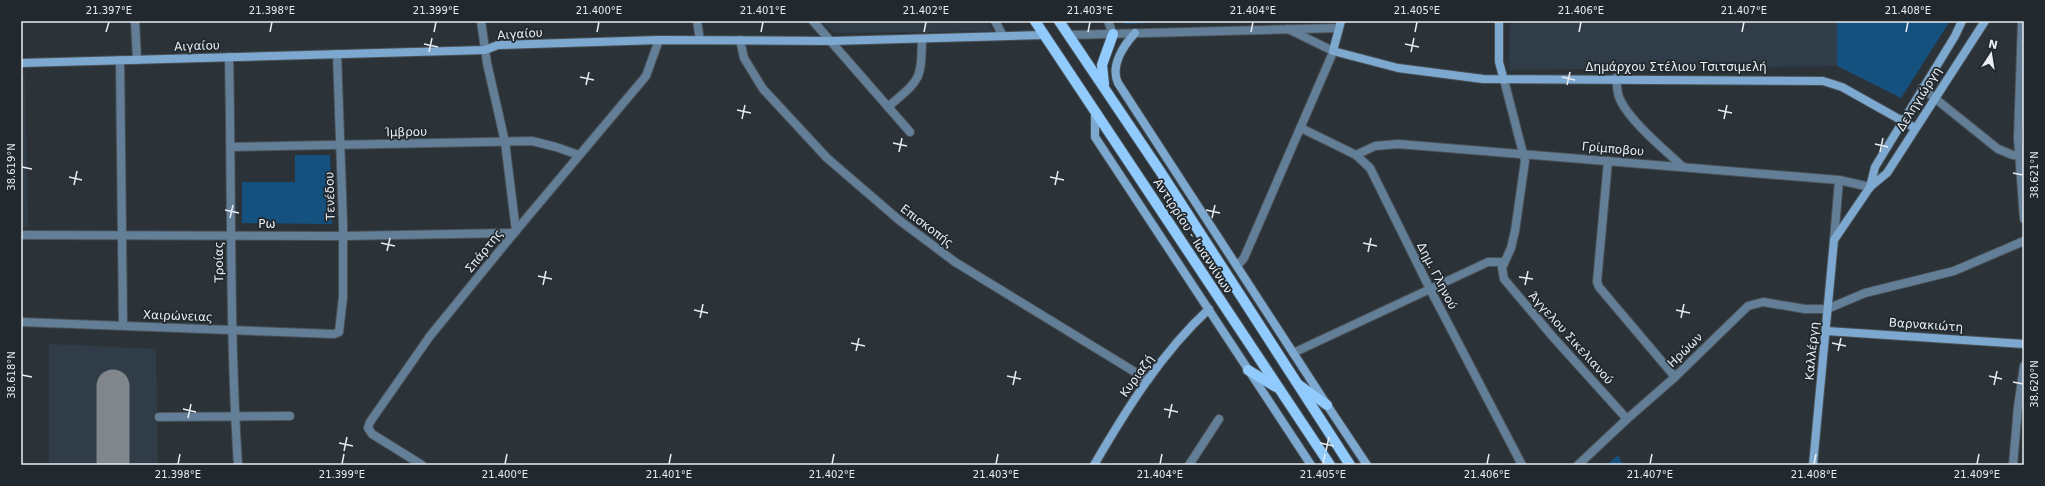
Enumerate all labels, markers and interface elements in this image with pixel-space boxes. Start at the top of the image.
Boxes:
text: 21.397°E [86,5,132,16]
text: 21.398°E [249,5,295,16]
text: 21.399°E [413,5,459,16]
text: 21.400°E [576,5,622,16]
text: 21.401°E [740,5,786,16]
text: 21.402°E [903,5,949,16]
text: 21.403°E [1067,5,1113,16]
text: 21.404°E [1230,5,1276,16]
text: 21.405°E [1394,5,1440,16]
text: 21.406°E [1558,5,1604,16]
text: 21.407°E [1721,5,1767,16]
text: 21.408°E [1885,5,1931,16]
street label: Αιγαίου [497,25,543,43]
north arrow [1971,34,2011,74]
text: N [1987,37,1999,52]
street label: Αιγαίου [174,38,220,54]
street label: Δημάρχου Στέλιου Τσιτσιμελή [1585,60,1767,74]
street label: Δεληγιώργη [1894,64,1944,134]
street label: Ίμβρου [384,125,427,139]
street label: Γρίμποβου [1581,139,1645,159]
text: 38.619°N [6,143,17,191]
text: 38.621°N [2029,151,2040,199]
street label: Τενέδου [322,171,338,222]
street label: Αντιρρίου - Ιωαννίνων [1151,176,1236,296]
street label: Επισκοπής [898,202,956,250]
street label: Ρω [258,217,276,231]
street label: Σπάρτης [462,226,506,276]
street label: Δημ. Γληνού [1414,240,1460,312]
street label: Τροίας [212,241,226,284]
street label: Άγγελου Σικελιανού [1526,289,1616,387]
street label: Χαιρώνειας [143,308,213,324]
street label: Βαρνακιώτη [1888,315,1964,335]
street label: Καλλέργη [1802,321,1822,381]
street label: Ηρώων [1665,330,1706,370]
text: 38.618°N [6,351,17,399]
street label: Κυριαζή [1117,352,1157,400]
text: 38.620°N [2029,360,2040,408]
text: 21.398°E [155,469,201,480]
text: 21.399°E [319,469,365,480]
text: 21.400°E [482,469,528,480]
text: 21.401°E [646,469,692,480]
text: 21.402°E [809,469,855,480]
text: 21.403°E [973,469,1019,480]
text: 21.404°E [1137,469,1183,480]
text: 21.405°E [1300,469,1346,480]
text: 21.406°E [1464,469,1510,480]
text: 21.407°E [1627,469,1673,480]
text: 21.408°E [1791,469,1837,480]
text: 21.409°E [1954,469,2000,480]

